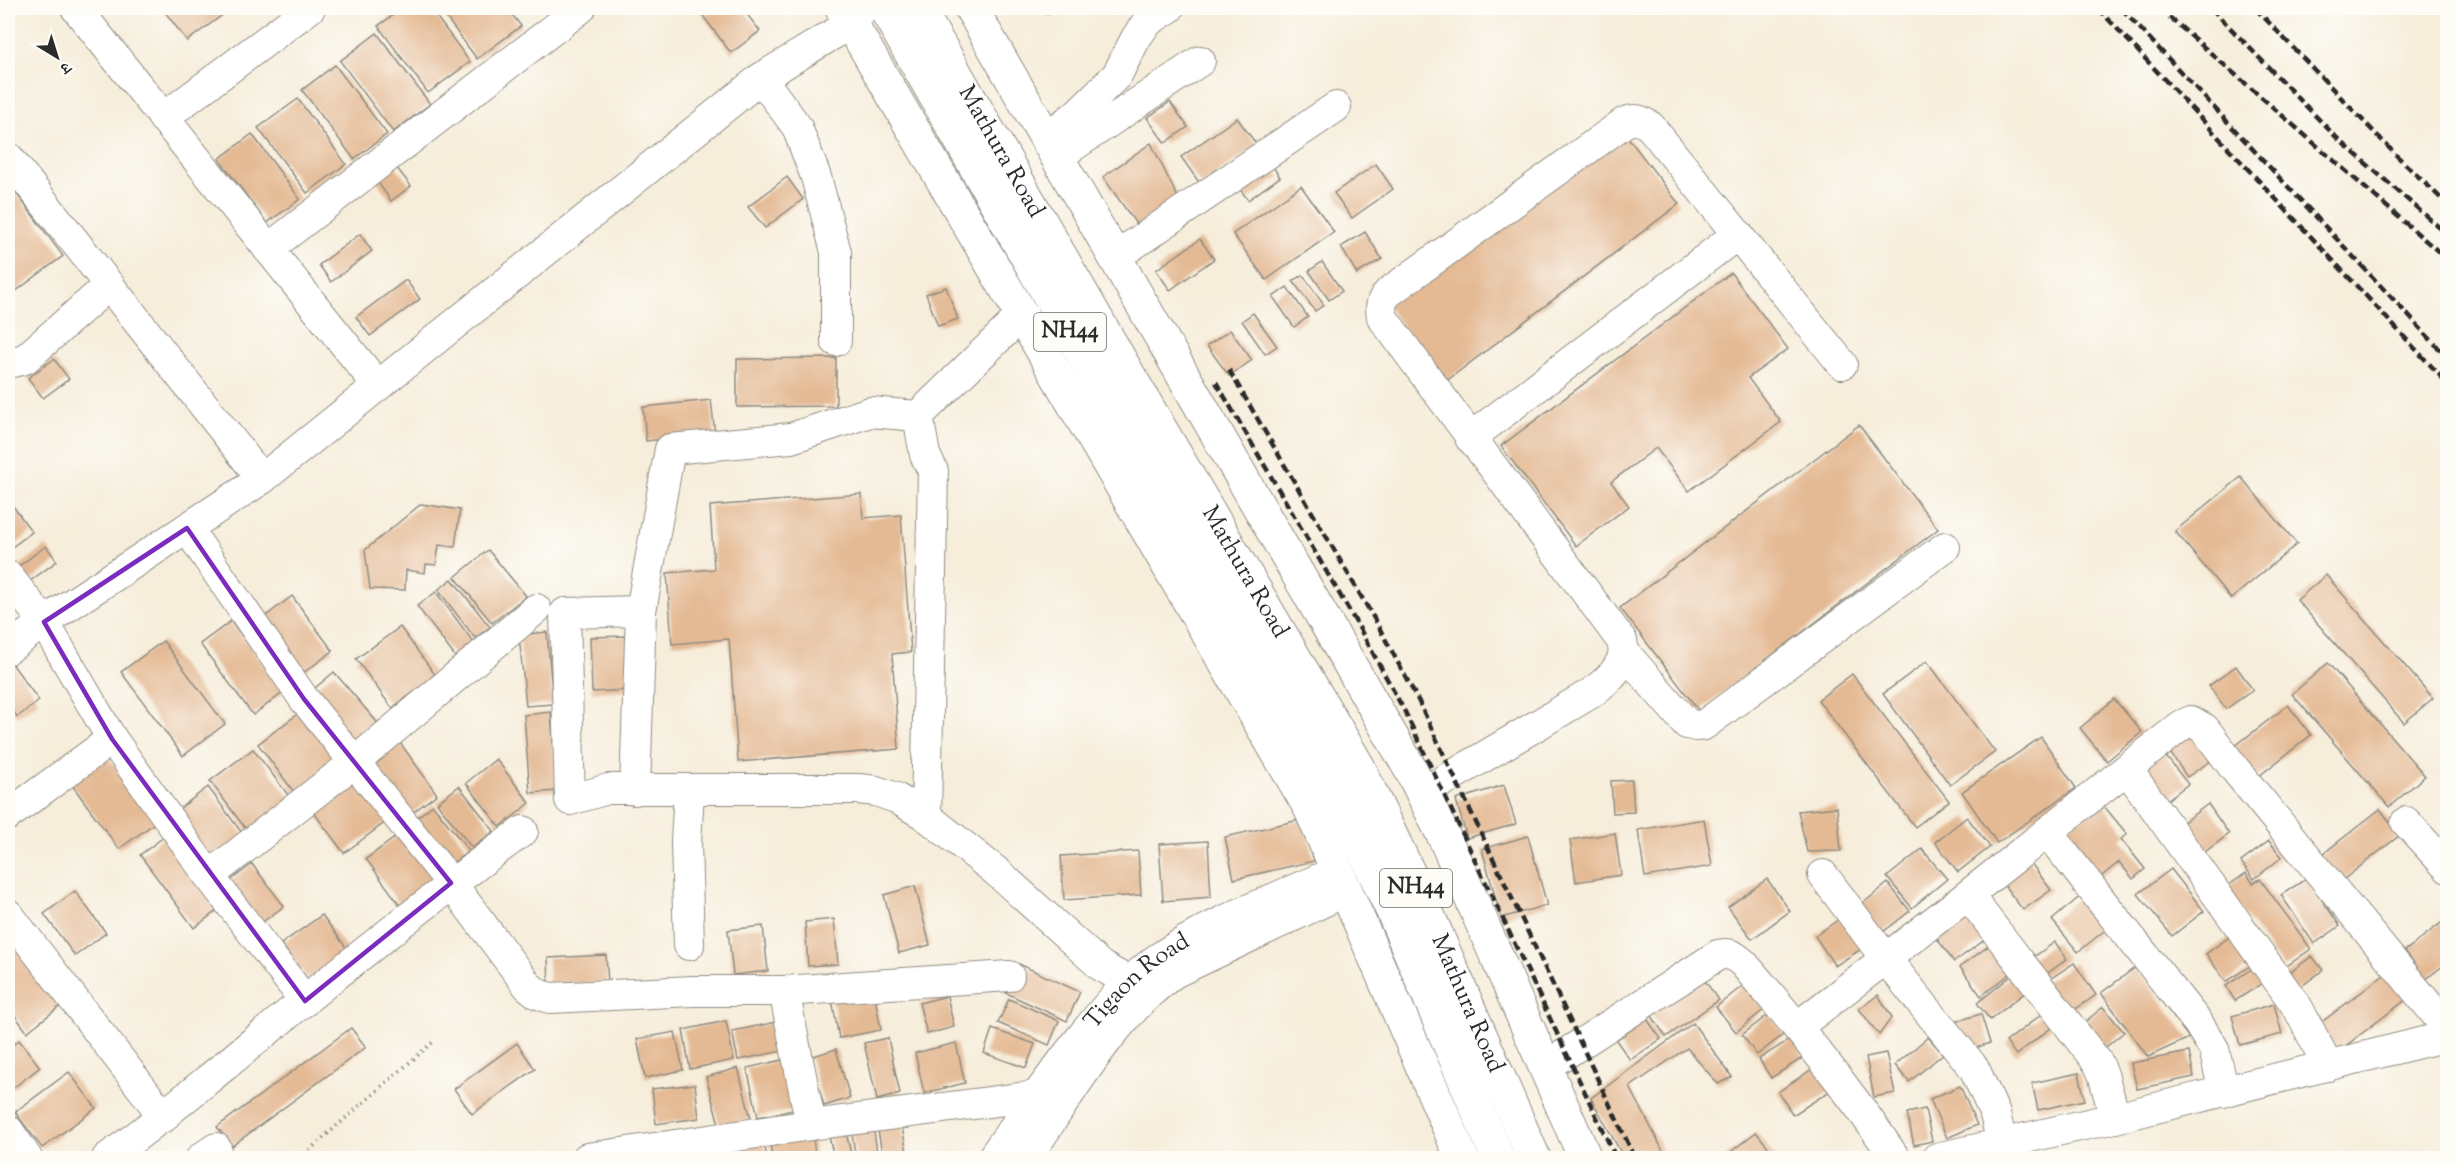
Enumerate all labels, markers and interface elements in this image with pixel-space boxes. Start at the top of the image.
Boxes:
north arrow [27,27,87,87]
text: उ [53,55,76,80]
street label: Mathura Road [949,79,1052,225]
road number: NH44 [1034,313,1106,351]
street label: Mathura Road [1192,500,1297,645]
road number: NH44 [1380,869,1452,907]
street label: Tigaon Road [1077,925,1197,1037]
street label: Mathura Road [1422,929,1512,1079]

